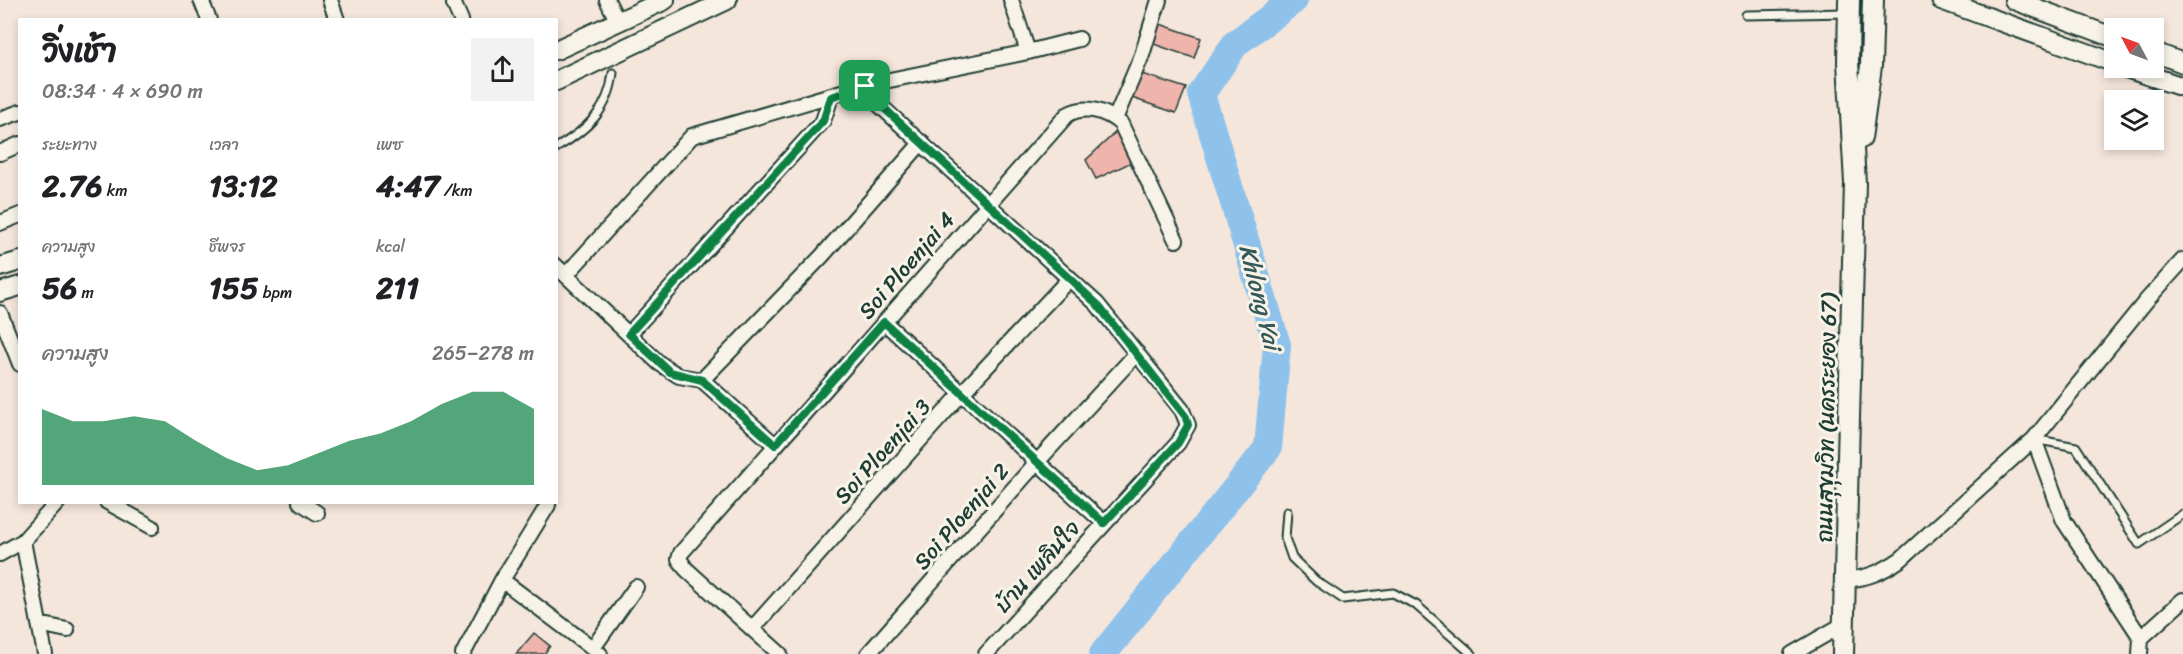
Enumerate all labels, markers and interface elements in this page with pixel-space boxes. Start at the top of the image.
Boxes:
north arrow [2104,18,2164,78]
map controls [2104,18,2164,150]
text: วิ่งเช้า [42,22,117,80]
button: share [471,38,534,101]
pin [839,60,890,111]
icon: arrive [848,69,881,102]
text: 08:34 · 4 × 690 m [42,74,203,109]
button: layers [2104,90,2164,150]
text: ระยะทาง [42,130,97,159]
text: เวลา [209,130,239,159]
text: เพซ [376,130,402,159]
text: 2.76 [42,159,103,213]
text: 13:12 [209,159,278,213]
text: 4:47 [376,159,440,213]
text: km [103,176,128,205]
text: /km [440,176,473,205]
street label: Soi Ploenjai 4 [848,202,965,328]
text: ความสูง [42,232,95,261]
text: ชีพจร [209,232,246,261]
text: kcal [376,232,405,261]
water label: Khlong Yai [1227,240,1294,358]
text: 56 [42,261,77,315]
text: 155 [209,261,259,315]
text: 211 [376,261,419,315]
text: m [77,278,94,307]
text: bpm [259,278,292,307]
street label: ถนนสุขุมวิท (นครระยอง 67) [1805,292,1848,543]
text: ความสูง [42,336,108,371]
text: 265–278 m [432,336,534,371]
street label: Soi Ploenjai 3 [824,389,941,513]
street label: Soi Ploenjai 2 [903,454,1020,579]
street label: บ้าน เพลินใจ [984,511,1090,622]

